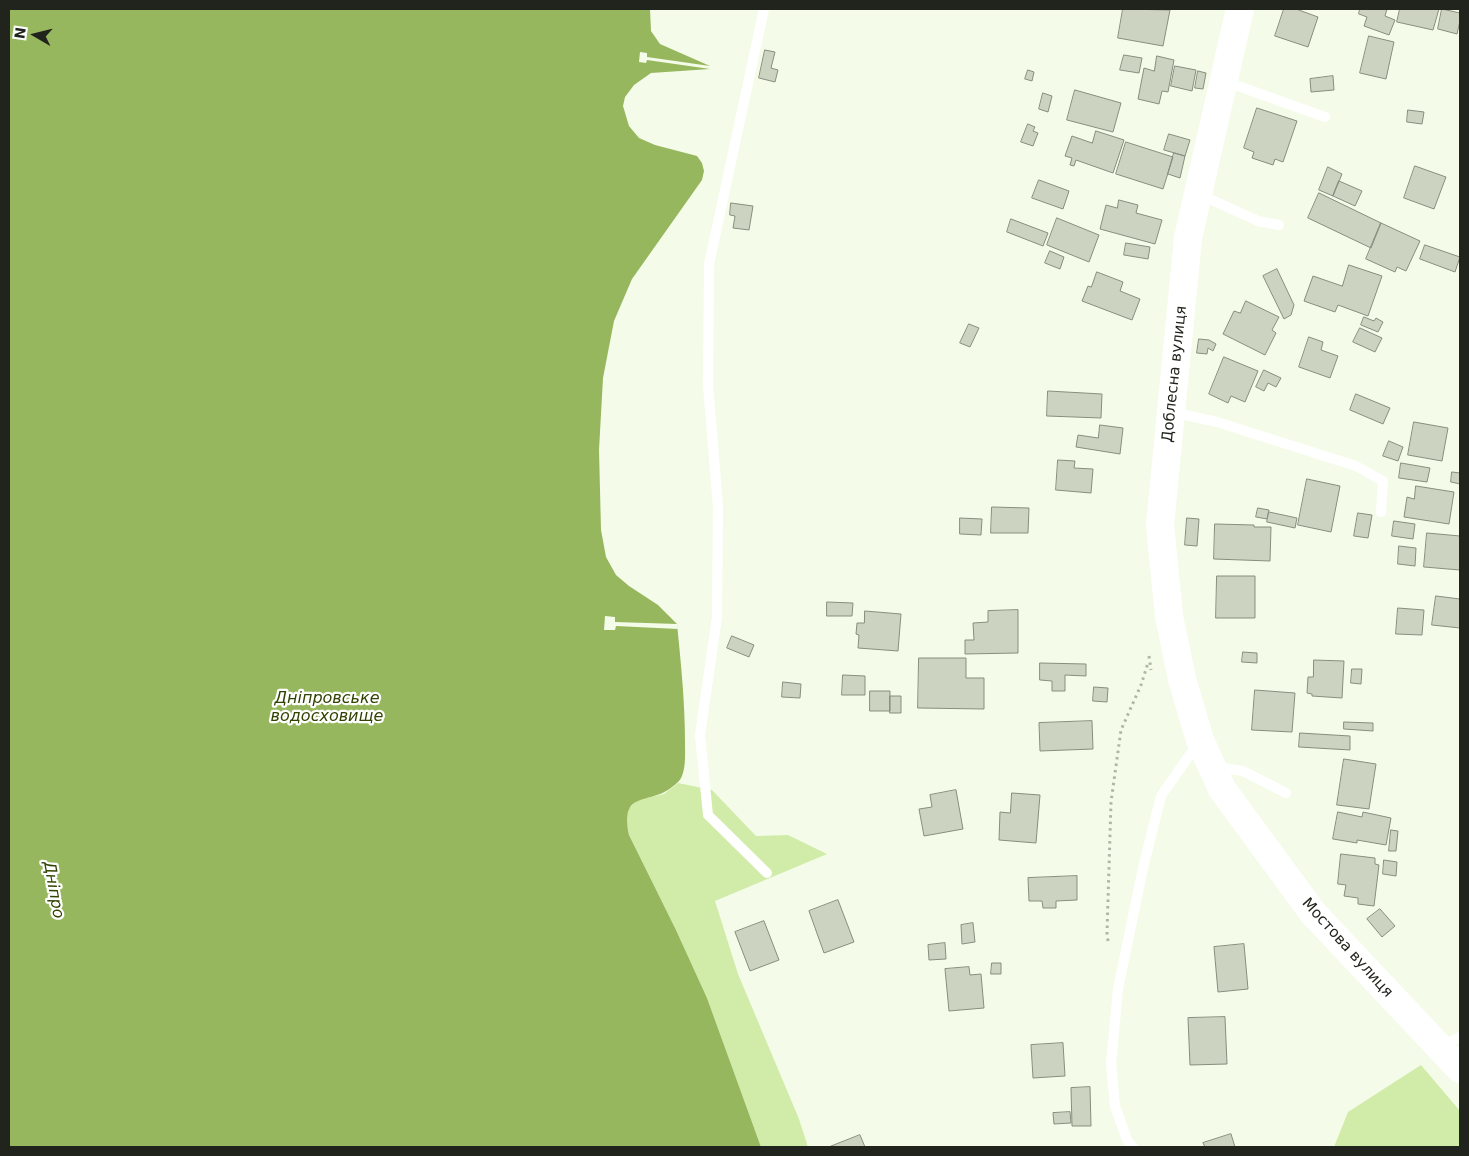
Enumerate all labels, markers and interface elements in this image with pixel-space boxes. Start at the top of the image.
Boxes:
north arrow [10,10,60,60]
text: N [11,26,29,40]
street label: Доблесна вулиця [1159,305,1191,443]
water label: Дніпровське водосховище [271,689,383,727]
water label: Дніпро [39,860,67,920]
street label: Мостова вулиця [1298,895,1396,1001]

